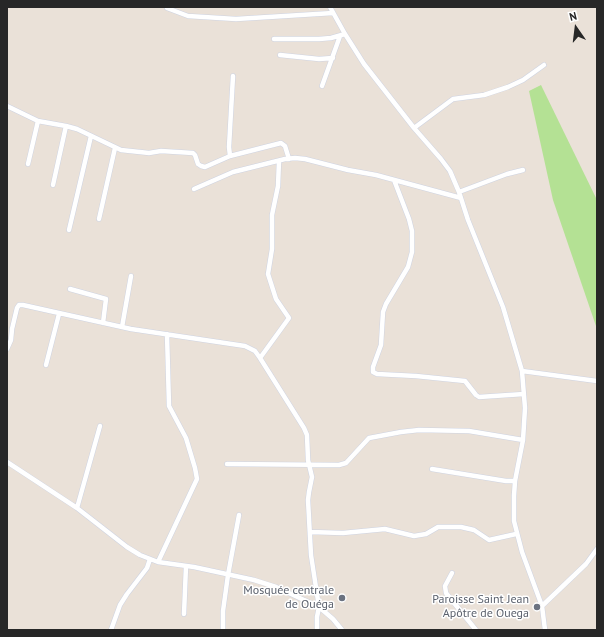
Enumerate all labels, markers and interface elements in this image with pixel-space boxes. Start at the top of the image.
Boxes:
north arrow [556,8,596,48]
text: N [568,9,578,24]
place label: Mosquée centrale de Ouéga [243,584,334,612]
marker: Mosquée centrale de Ouéga [337,593,347,603]
place label: Paroisse Saint Jean Apôtre de Ouega [432,593,529,621]
marker: Paroisse Saint Jean Apôtre de Ouega [532,602,542,612]

